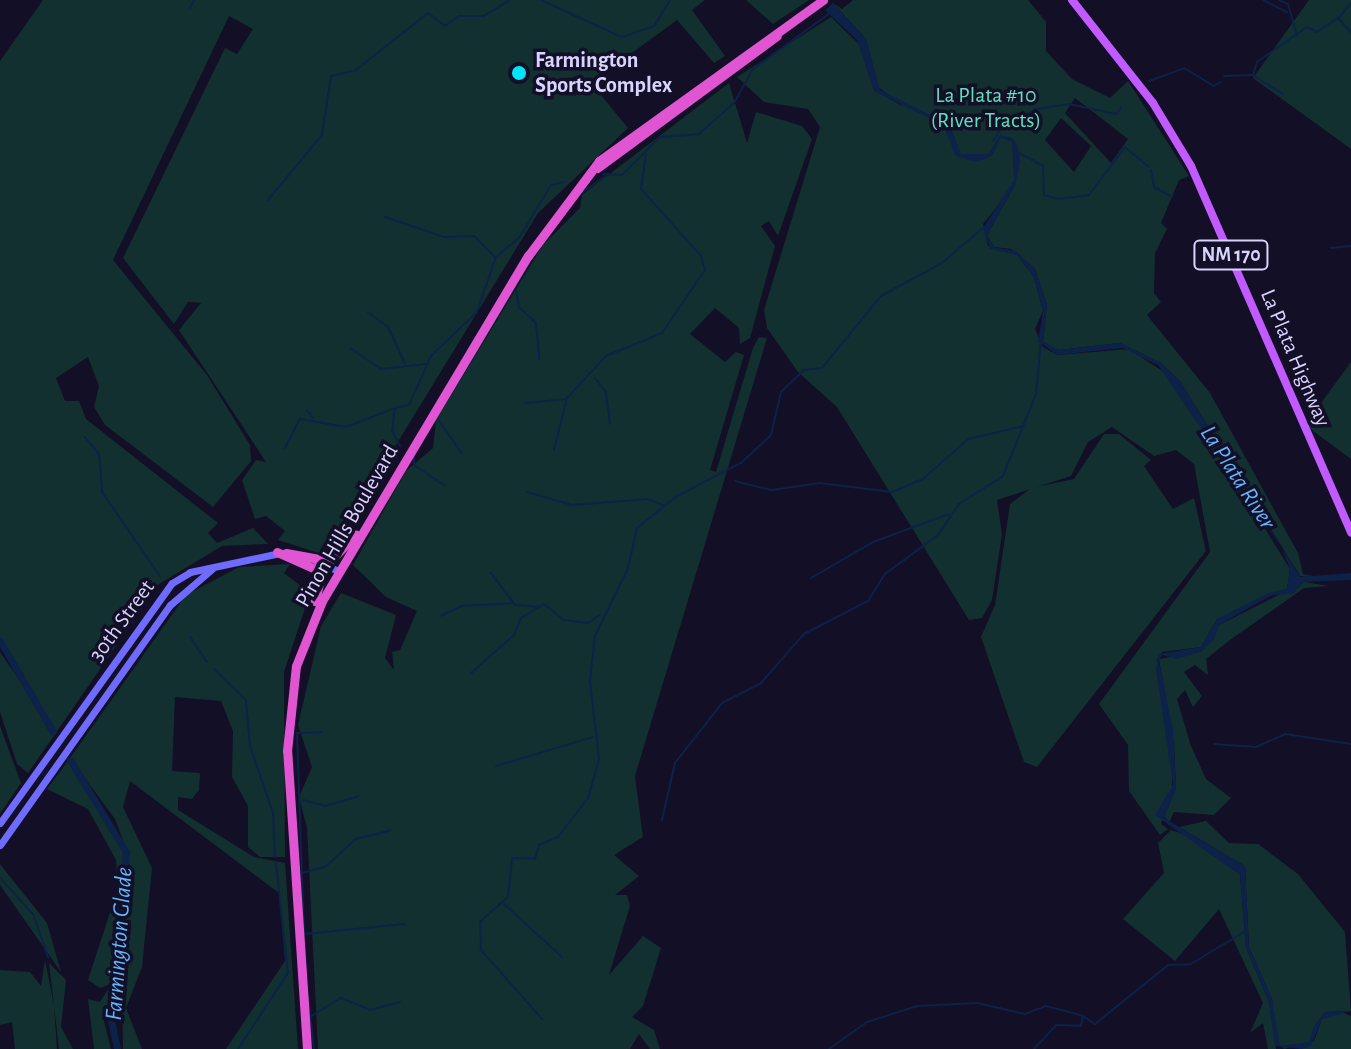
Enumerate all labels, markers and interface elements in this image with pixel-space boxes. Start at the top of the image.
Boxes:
place label: Farmington Sports Complex [535,47,672,98]
marker: Farmington Sports Complex [510,64,528,82]
park label: La Plata #10 (River Tracts) [931,82,1041,134]
road number: NM 170 [1193,239,1269,271]
street label: La Plata Highway [1254,285,1336,431]
water label: La Plata River [1193,421,1281,535]
street label: Pinon Hills Boulevard [290,440,404,612]
street label: 30th Street [84,575,160,667]
water label: Farmington Glade [100,866,140,1022]

